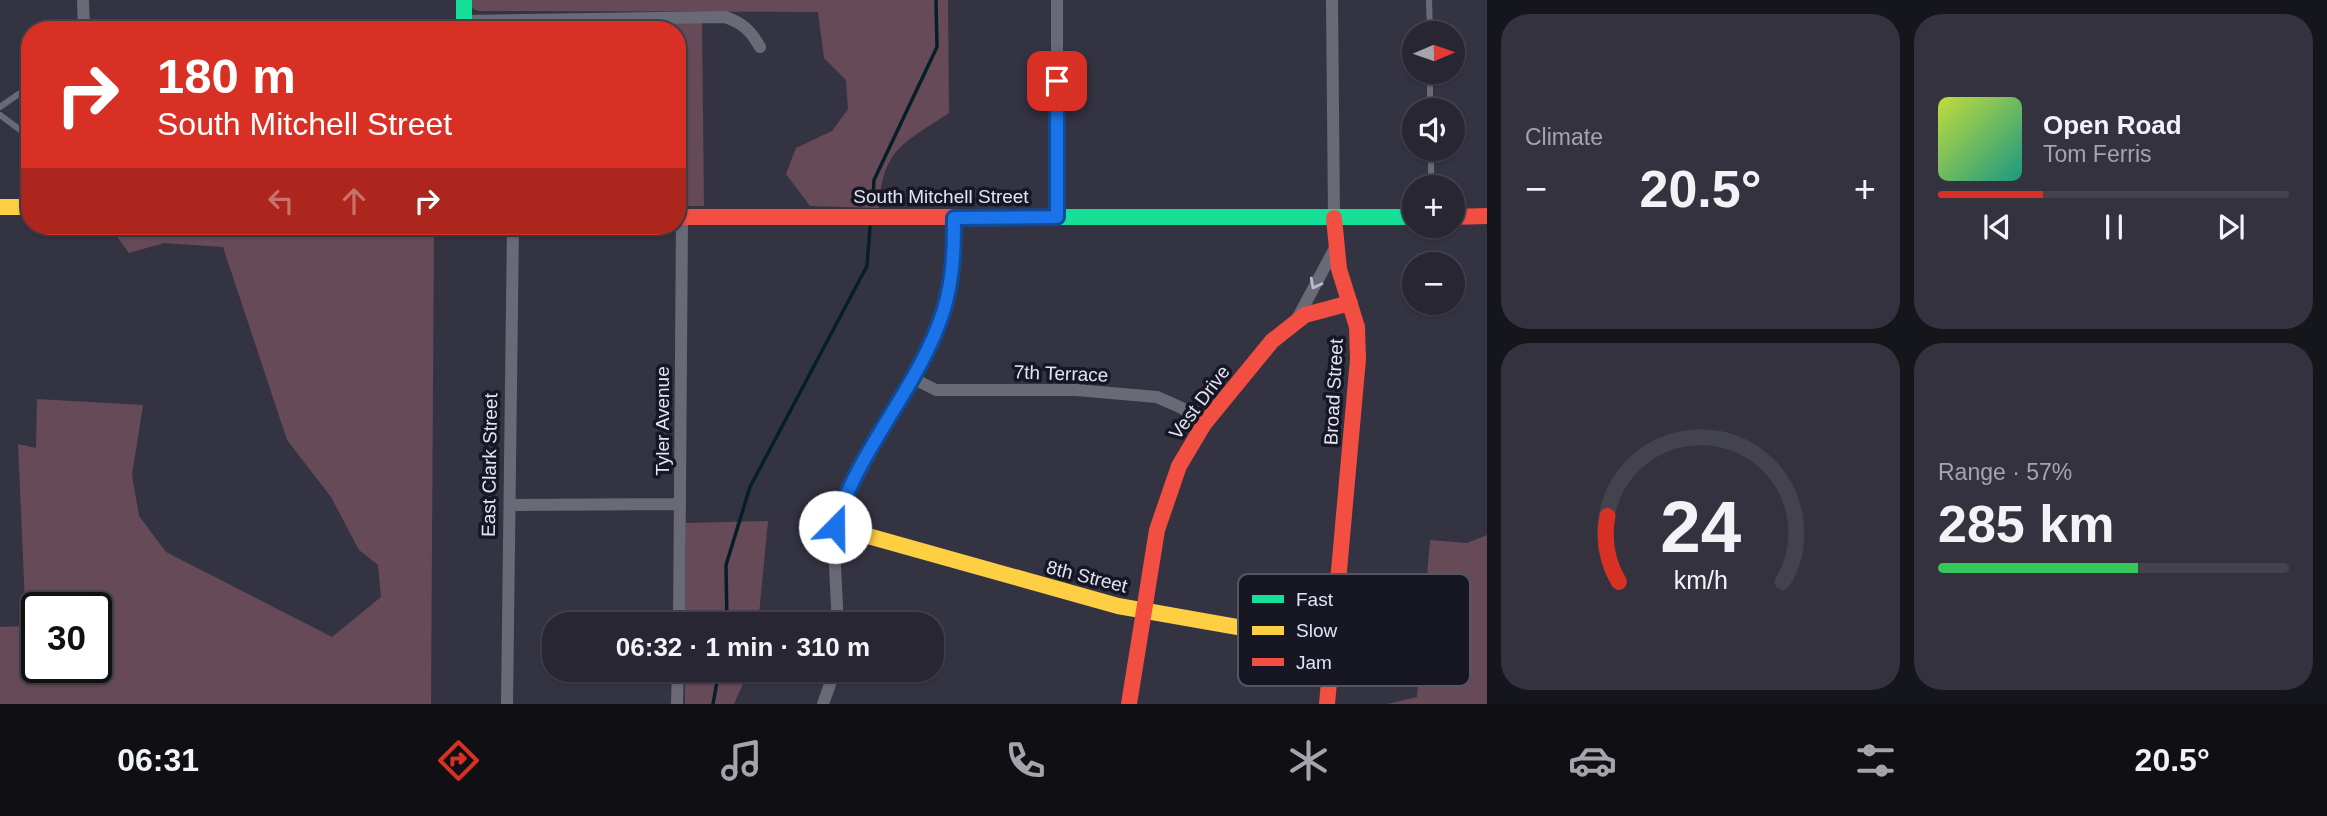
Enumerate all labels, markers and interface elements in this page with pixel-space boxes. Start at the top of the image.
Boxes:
north arrow [1402,21,1465,84]
map controls [1402,21,1465,315]
icon: right [42,49,133,140]
text: 180 m [157,49,296,103]
pin [1027,51,1087,111]
icon: arrive [1038,62,1076,100]
button: sound [1402,98,1465,161]
text: South Mitchell Street [157,106,452,142]
text: Open Road [2043,110,2182,140]
text: Climate [1525,124,1603,150]
text: Tom Ferris [2043,141,2152,167]
text: 20.5° [1639,160,1762,218]
text: − [1525,168,1547,210]
text: + [1854,168,1876,210]
button: + [1402,175,1465,238]
icon: left [262,182,300,220]
icon: ahead [335,182,373,220]
icon: right [408,182,446,220]
street label: South Mitchell Street [853,186,1029,207]
icon: previous [1978,208,2016,246]
icon: pause [2095,208,2133,246]
icon: next [2212,208,2250,246]
button: − [1402,252,1465,315]
one-way arrow [1310,276,1324,289]
street label: Broad Street [1320,337,1347,446]
street label: 7th Terrace [1013,361,1109,386]
street label: Vest Drive [1165,361,1234,443]
street label: Tyler Avenue [652,366,673,476]
street label: East Clark Street [478,392,501,537]
text: Range · 57% [1938,459,2072,485]
text: 24 [1660,487,1741,568]
position arrow [798,490,872,564]
text: 285 km [1938,495,2114,553]
street label: 8th Street [1044,556,1130,597]
text: km/h [1673,566,1728,594]
legend [1238,574,1470,686]
text: Fast [1296,589,1334,610]
speed limit sign: 30 [21,592,112,683]
text: Slow [1296,620,1337,641]
text: 06:32 · 1 min · 310 m [616,632,870,662]
text: Jam [1296,652,1332,673]
icon: directions [434,736,483,785]
icon: music [717,736,766,785]
icon: phone [1001,736,1050,785]
icon: climate [1284,736,1333,785]
icon: car [1568,736,1617,785]
icon: filters [1851,736,1900,785]
text: 06:31 [117,742,199,778]
text: 20.5° [2135,742,2210,778]

